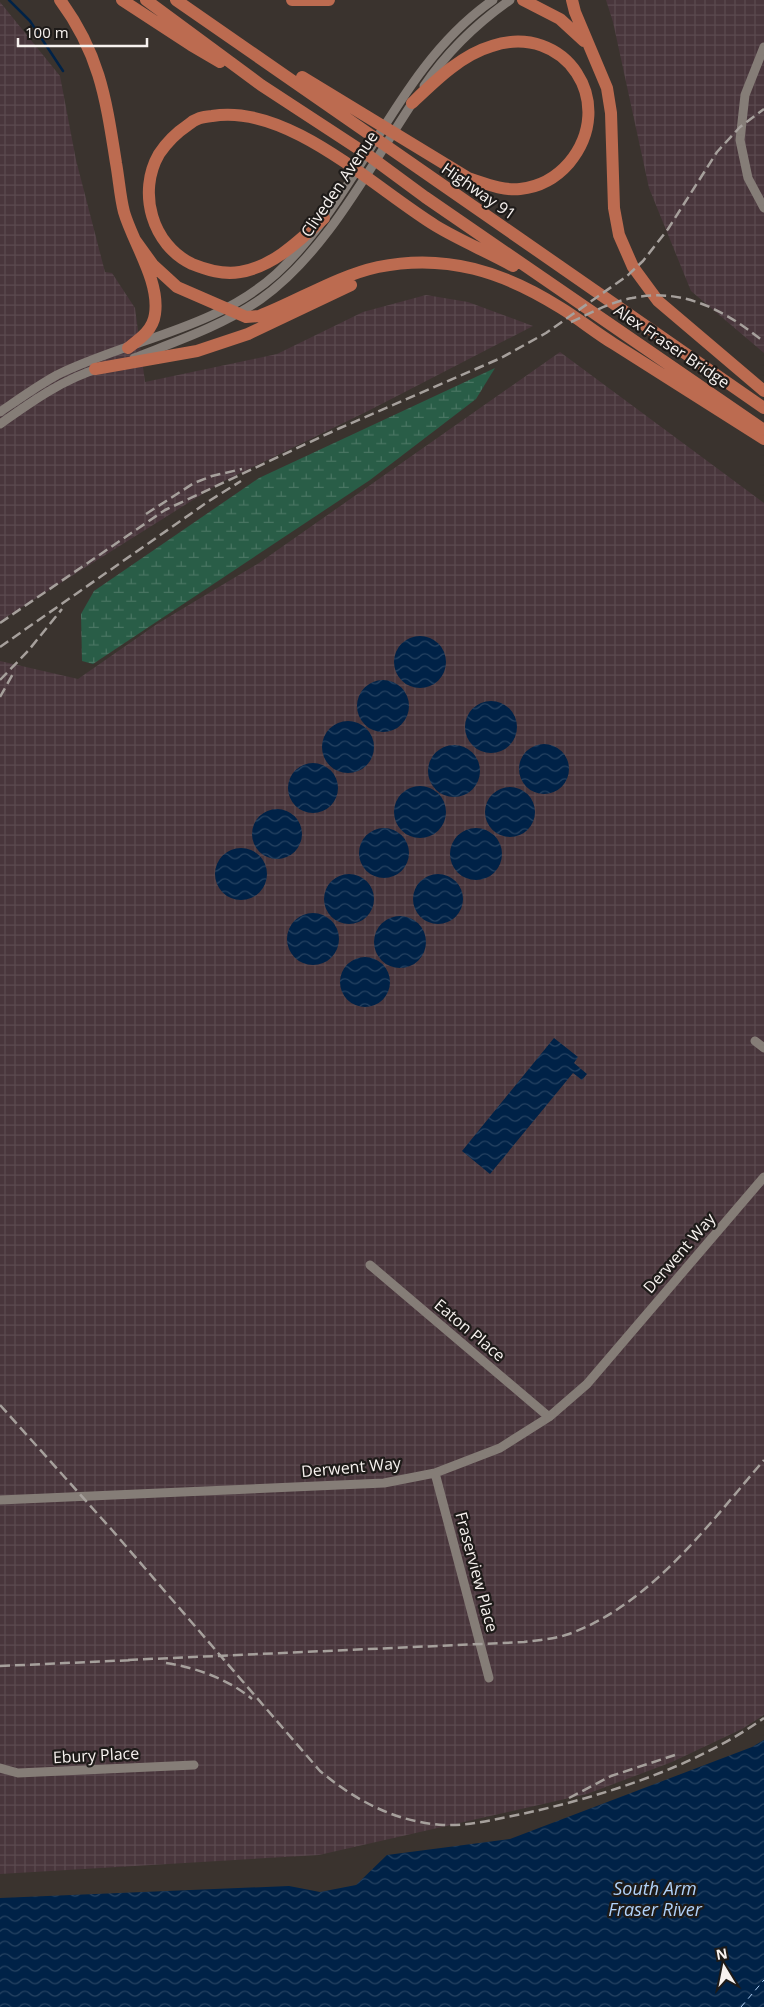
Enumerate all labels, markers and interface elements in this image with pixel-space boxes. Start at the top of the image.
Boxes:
scale bar [18,15,146,47]
text: 100 m [25,22,69,42]
street label: Cliveden Avenue [295,127,383,241]
street label: Highway 91 [437,157,521,225]
street label: Alex Fraser Bridge [610,299,734,393]
street label: Derwent Way [638,1207,721,1298]
street label: Eaton Place [430,1294,510,1366]
street label: Derwent Way [300,1452,403,1482]
street label: Fraserview Place [450,1509,504,1635]
street label: Ebury Place [52,1742,140,1768]
water label: South Arm Fraser River [608,1876,703,1921]
north arrow [699,1942,749,1992]
text: N [714,1943,729,1964]

